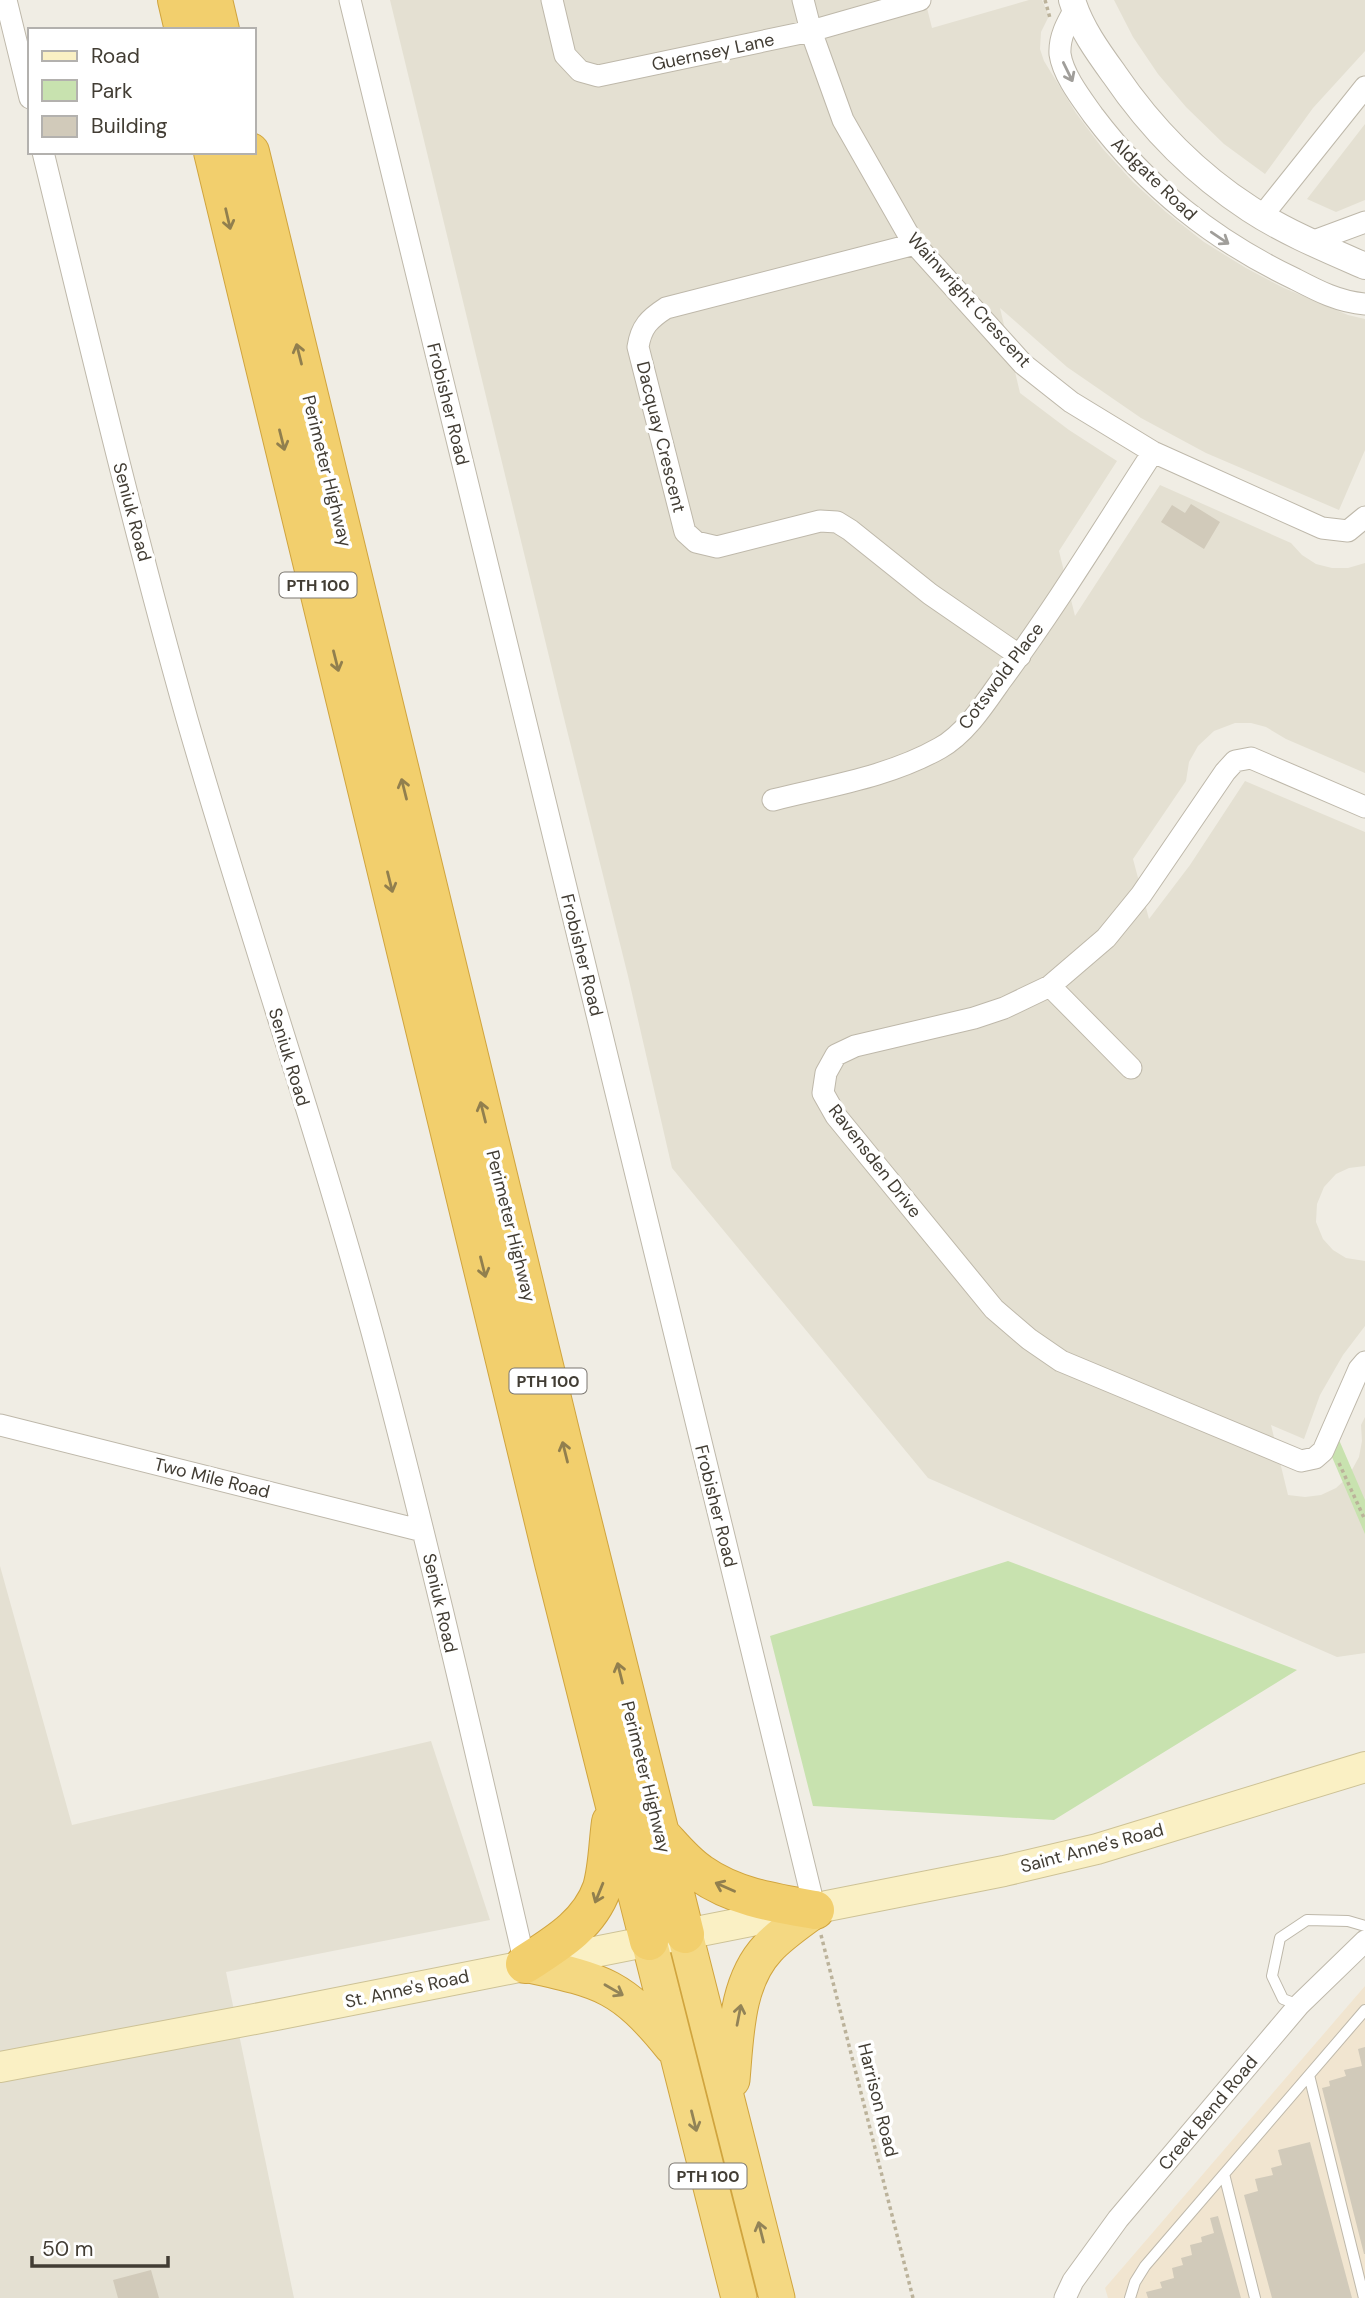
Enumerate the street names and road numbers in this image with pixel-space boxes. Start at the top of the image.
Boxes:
street label: Guernsey Lane [650,27,776,77]
street label: Aldgate Road [1106,132,1202,226]
street label: Wainwright Crescent [902,227,1036,373]
street label: Frobisher Road [421,340,475,468]
street label: Dacquay Crescent [631,359,691,515]
street label: Perimeter Highway [297,393,357,549]
street label: Seniuk Road [107,460,157,564]
road number: PTH 100 [280,572,356,598]
street label: Cotswold Place [953,618,1049,734]
street label: Frobisher Road [555,891,609,1019]
street label: Seniuk Road [263,1005,315,1109]
street label: Ravensden Drive [823,1099,927,1223]
street label: Perimeter Highway [481,1148,541,1304]
road number: PTH 100 [510,1368,586,1394]
street label: Frobisher Road [689,1442,743,1570]
street label: Two Mile Road [152,1452,272,1504]
street label: Seniuk Road [417,1551,463,1655]
street label: Perimeter Highway [616,1699,676,1855]
street label: Saint Anne's Road [1018,1817,1166,1879]
street label: St. Anne's Road [343,1964,471,2014]
street label: Harrison Road [852,2041,904,2159]
street label: Creek Bend Road [1153,2051,1263,2175]
road number: PTH 100 [670,2164,746,2188]

